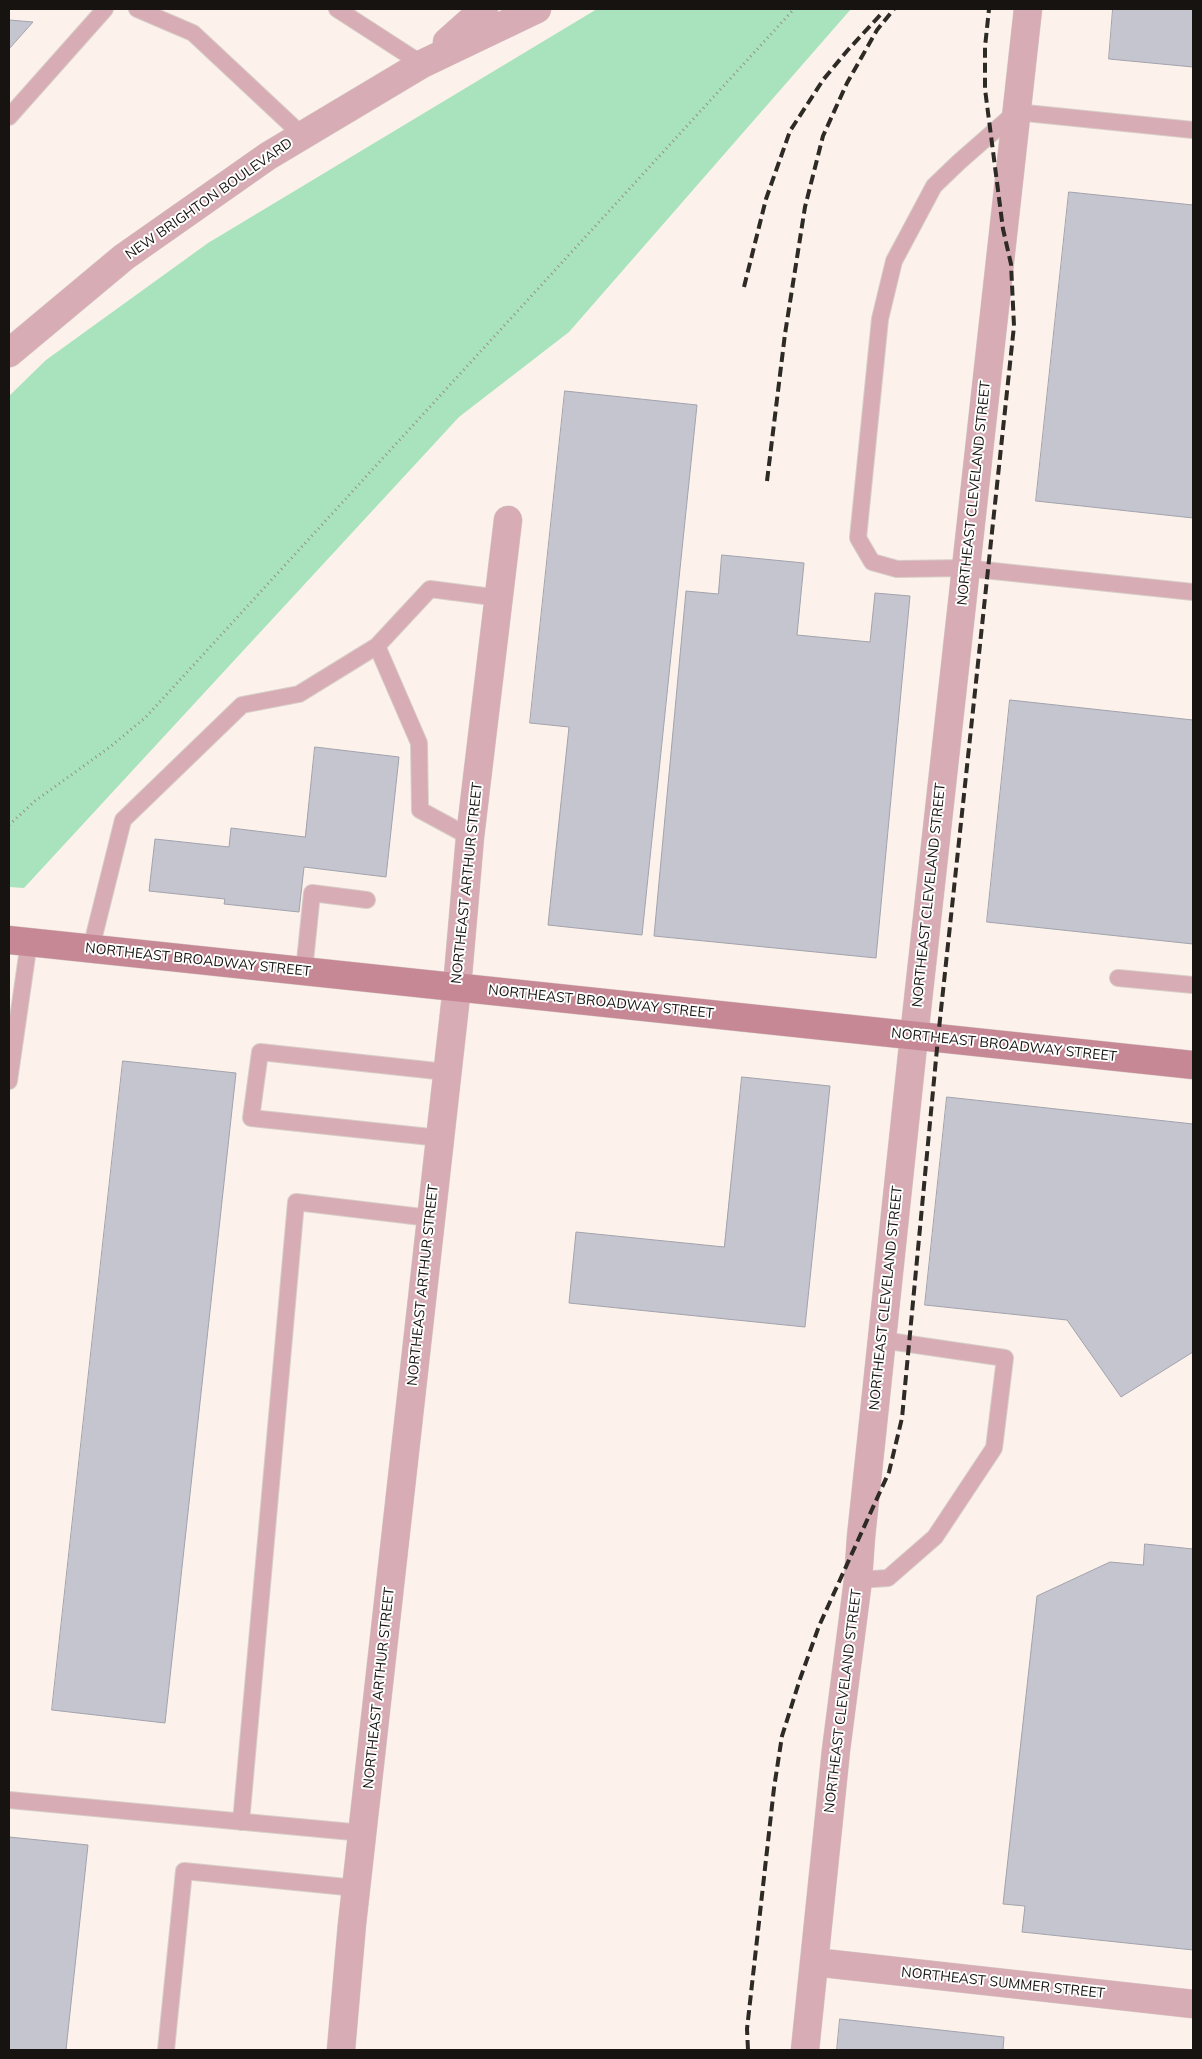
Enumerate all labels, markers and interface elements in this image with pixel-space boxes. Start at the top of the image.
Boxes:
street label: NEW BRIGHTON BOULEVARD [122,135,296,263]
street label: NORTHEAST CLEVELAND STREET [954,380,994,606]
street label: NORTHEAST ARTHUR STREET [448,781,486,985]
street label: NORTHEAST CLEVELAND STREET [909,782,949,1008]
street label: NORTHEAST BROADWAY STREET [84,940,312,980]
street label: NORTHEAST BROADWAY STREET [487,982,715,1022]
street label: NORTHEAST BROADWAY STREET [890,1025,1118,1065]
street label: NORTHEAST ARTHUR STREET [404,1183,442,1387]
street label: NORTHEAST CLEVELAND STREET [866,1185,906,1411]
street label: NORTHEAST ARTHUR STREET [360,1586,398,1790]
street label: NORTHEAST CLEVELAND STREET [821,1588,865,1814]
street label: NORTHEAST SUMMER STREET [900,1964,1106,2002]

